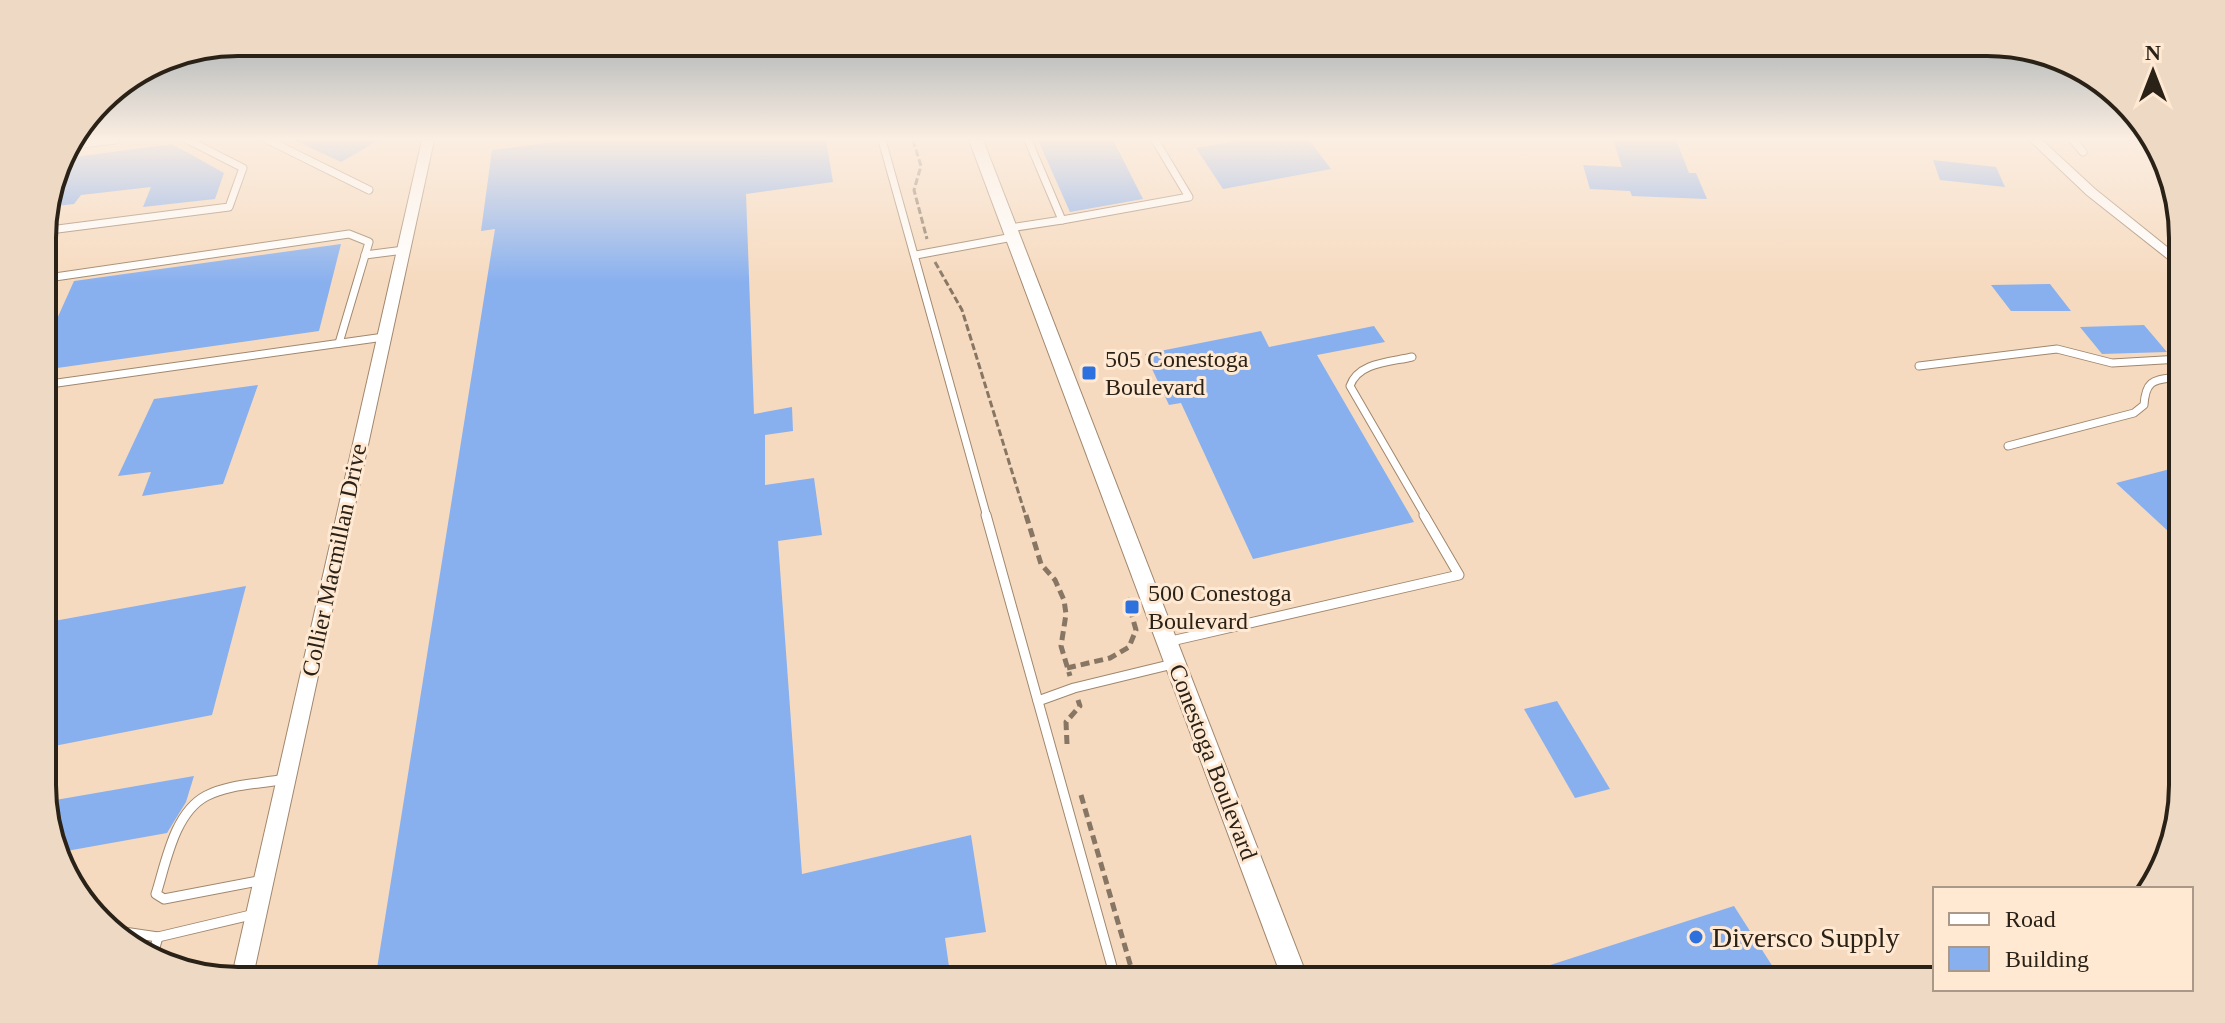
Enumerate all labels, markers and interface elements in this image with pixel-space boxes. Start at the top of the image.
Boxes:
north arrow [2113,32,2193,112]
text: N [2145,40,2161,65]
place label: 505 Conestoga Boulevard [1105,346,1249,400]
marker: 505 Conestoga Boulevard [1080,364,1098,382]
street label: Collier Macmillan Drive [297,441,371,679]
place label: 500 Conestoga Boulevard [1148,580,1292,634]
marker: 500 Conestoga Boulevard [1123,598,1141,616]
street label: Conestoga Boulevard [1164,661,1262,863]
legend [1933,887,2193,991]
text: Road [2005,906,2056,932]
place label: Diversco Supply [1712,922,1899,953]
marker: Diversco Supply [1687,928,1705,946]
text: Building [2005,946,2089,972]

